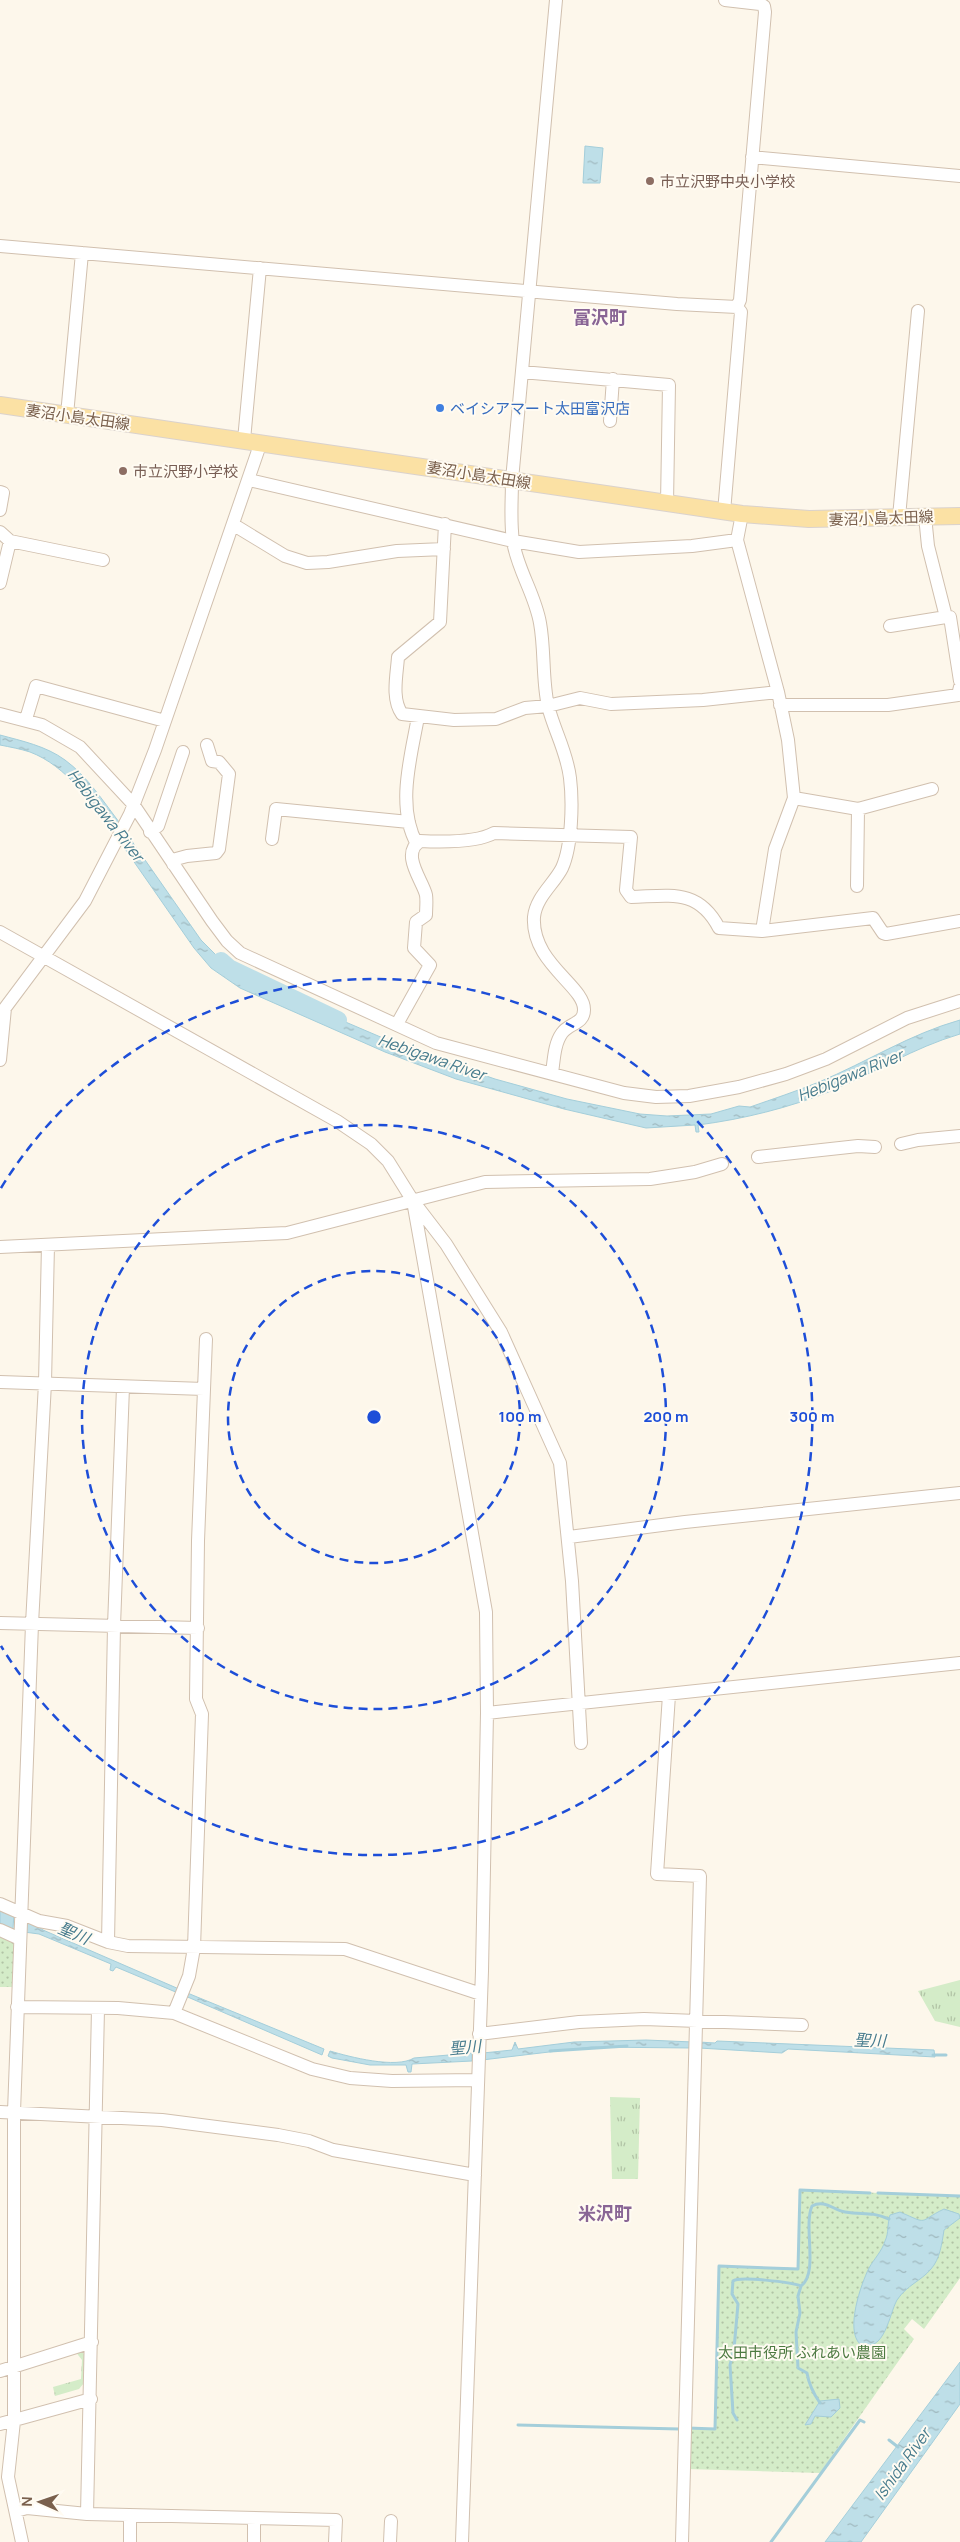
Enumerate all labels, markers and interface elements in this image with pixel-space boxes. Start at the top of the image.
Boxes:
place label: 市立沢野中央小学校 [660,171,795,192]
marker: 市立沢野中央小学校 [644,175,656,187]
district label: 富沢町 [573,305,627,329]
place label: ベイシアマート太田富沢店 [450,398,630,419]
street label: 妻沼小島太田線 [25,399,131,435]
marker: ベイシアマート太田富沢店 [434,402,446,414]
street label: 妻沼小島太田線 [425,456,533,494]
place label: 市立沢野小学校 [133,461,238,482]
marker: 市立沢野小学校 [117,465,129,477]
street label: 妻沼小島太田線 [828,506,934,530]
water label: Hebigawa River [63,764,151,868]
water label: Hebigawa River [375,1028,491,1086]
water label: Hebigawa River [794,1043,908,1106]
text: 100 m [499,1406,541,1427]
text: 200 m [643,1406,689,1427]
text: 300 m [790,1406,834,1427]
centre of rings [365,1408,383,1426]
water label: 聖川 [55,1917,95,1950]
water label: 聖川 [854,2028,888,2052]
water label: 聖川 [448,2034,484,2059]
district label: 米沢町 [578,2201,632,2225]
park label: 太田市役所 ふれあい農園 [718,2342,886,2363]
water label: Ishida River [869,2422,937,2504]
north arrow [15,2477,65,2527]
text: N [17,2496,36,2507]

